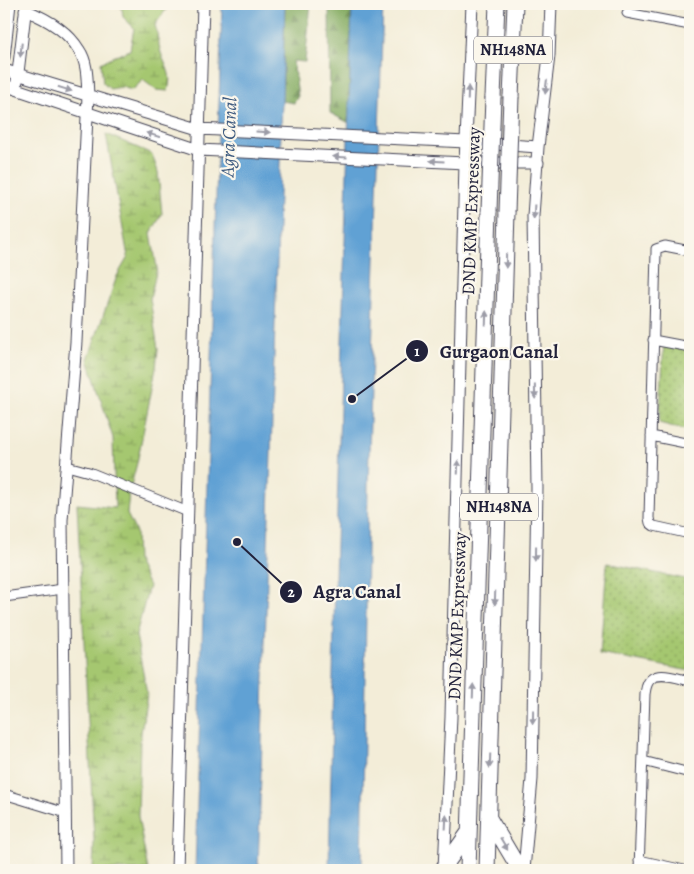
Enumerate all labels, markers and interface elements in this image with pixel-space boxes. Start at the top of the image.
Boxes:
road number: NH148NA [474,36,552,64]
one-way arrow [17,42,25,58]
one-way arrow [541,80,549,96]
one-way arrow [58,85,73,93]
one-way arrow [465,85,473,101]
water label: Agra Canal [215,96,243,178]
street label: DND KMP Expressway [456,126,486,296]
one-way arrow [255,128,271,136]
one-way arrow [145,131,160,138]
one-way arrow [332,152,348,160]
one-way arrow [428,157,444,165]
one-way arrow [529,204,537,220]
one-way arrow [502,253,510,269]
one-way arrow [482,310,490,326]
callout: Gurgaon Canal [405,334,568,368]
text: Gurgaon Canal [440,339,558,365]
text: 1 [414,341,420,361]
one-way arrow [532,384,540,400]
one-way arrow [454,459,462,475]
road number: NH148NA [460,494,538,520]
street label: DND KMP Expressway [442,531,472,701]
one-way arrow [531,547,539,563]
callout: Agra Canal [278,575,410,609]
text: Agra Canal [312,579,401,605]
text: 2 [287,582,295,602]
one-way arrow [491,591,499,607]
one-way arrow [470,682,478,698]
one-way arrow [529,709,537,725]
one-way arrow [486,753,494,769]
one-way arrow [442,813,450,829]
one-way arrow [500,838,509,851]

